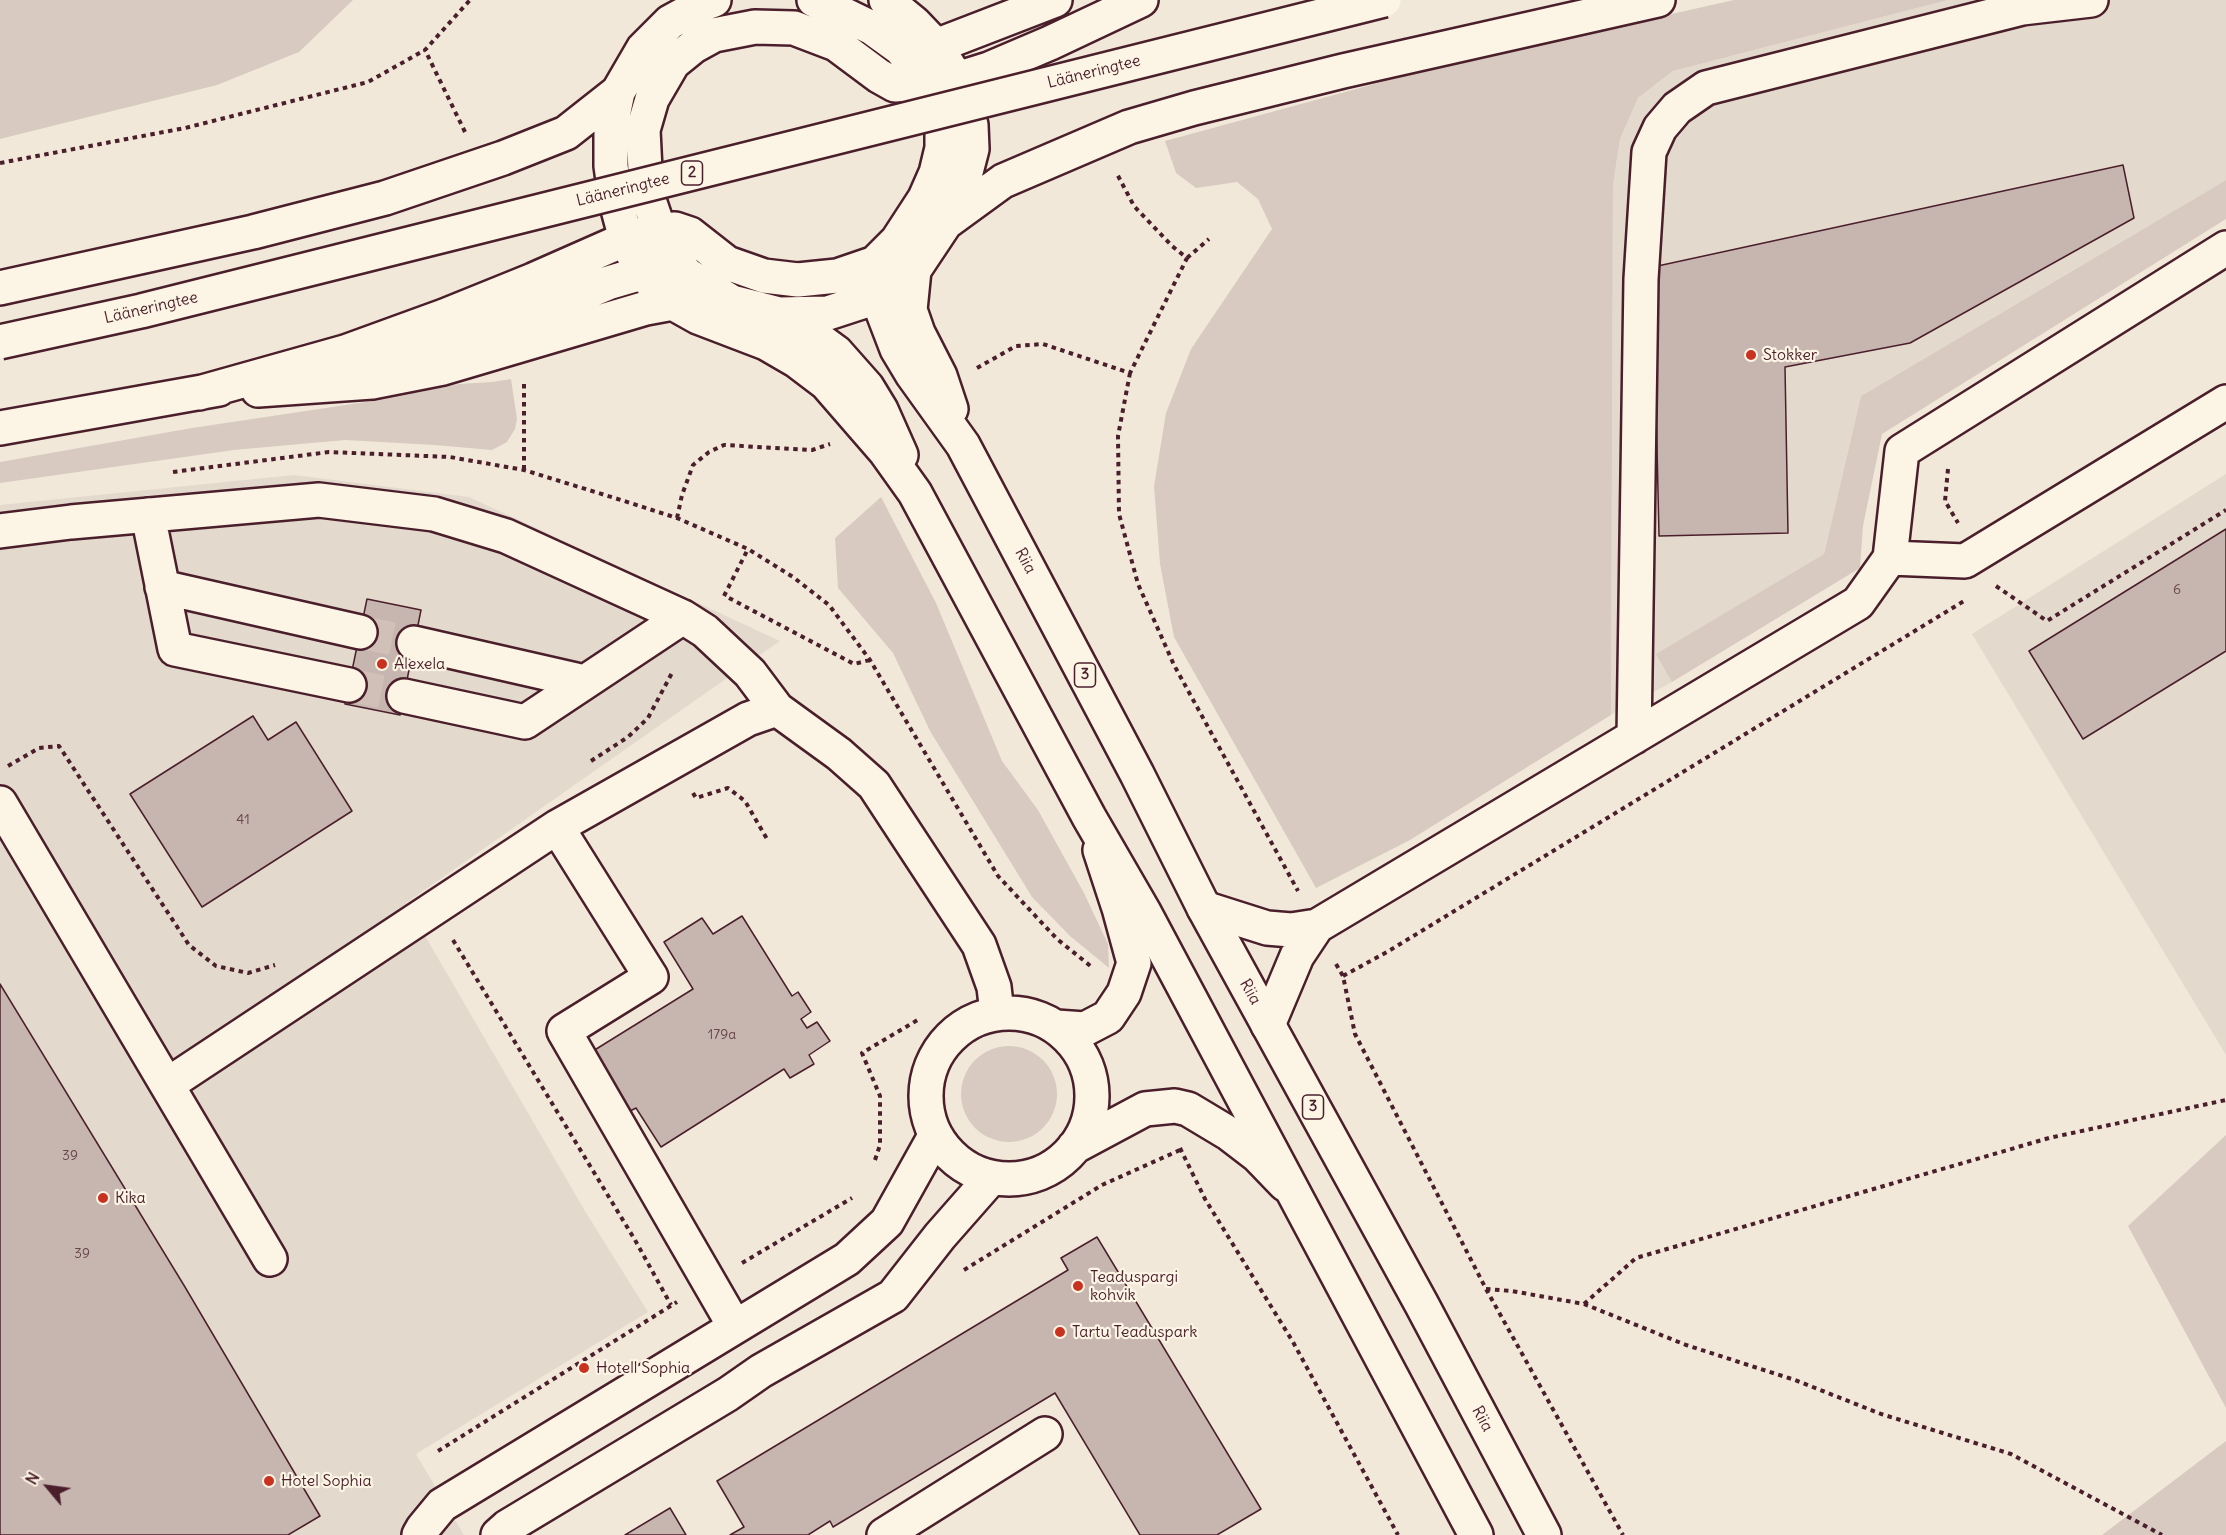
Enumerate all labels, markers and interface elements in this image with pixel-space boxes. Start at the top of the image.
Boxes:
street label: Lääneringtee [1045,51,1143,93]
road number: 2 [682,161,702,185]
street label: Lääneringtee [574,169,672,211]
street label: Lääneringtee [102,288,200,328]
place label: Stokker [1763,345,1817,365]
marker: Stokker [1744,348,1758,362]
street label: Riia [1010,545,1040,577]
house number: 6 [2173,582,2181,598]
place label: Alexela [394,654,445,674]
marker: Alexela [375,657,389,671]
road number: 3 [1074,663,1096,687]
house number: 41 [236,812,250,828]
street label: Riia [1235,976,1265,1008]
house number: 179a [708,1027,736,1043]
road number: 3 [1302,1095,1324,1119]
house number: 39 [62,1148,78,1164]
place label: Kika [115,1188,146,1208]
marker: Kika [96,1191,110,1205]
house number: 39 [74,1246,90,1262]
place label: Teaduspargi kohvik [1090,1267,1178,1305]
marker: Teaduspargi kohvik [1071,1279,1085,1293]
place label: Tartu Teaduspark [1072,1322,1197,1342]
marker: Tartu Teaduspark [1053,1325,1067,1339]
place label: Hotell Sophia [596,1358,690,1378]
marker: Hotell Sophia [577,1361,591,1375]
street label: Riia [1467,1403,1497,1435]
north arrow [18,1457,78,1517]
text: N [21,1469,44,1488]
place label: Hotel Sophia [281,1471,372,1491]
marker: Hotel Sophia [262,1474,276,1488]

